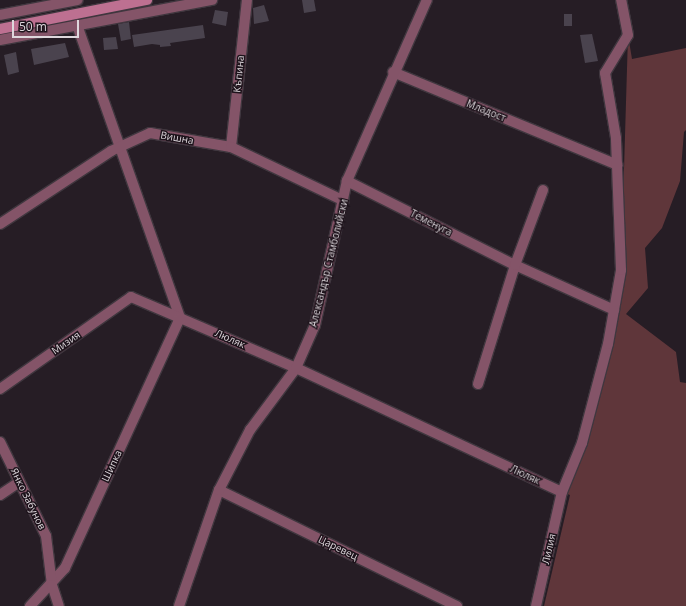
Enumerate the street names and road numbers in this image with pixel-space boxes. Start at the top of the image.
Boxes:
street label: Къпина [231,55,247,93]
street label: Младост [464,98,508,124]
street label: Вишна [159,129,195,147]
street label: Александър Стамболийски [307,198,351,328]
street label: Теменуга [408,207,454,239]
street label: Люляк [213,327,247,351]
street label: Мизия [49,329,83,357]
street label: Шипка [99,448,125,484]
street label: Люляк [508,463,542,487]
street label: Янко Забунов [8,466,48,532]
street label: Царевец [316,533,360,563]
street label: Лилия [540,533,558,565]

